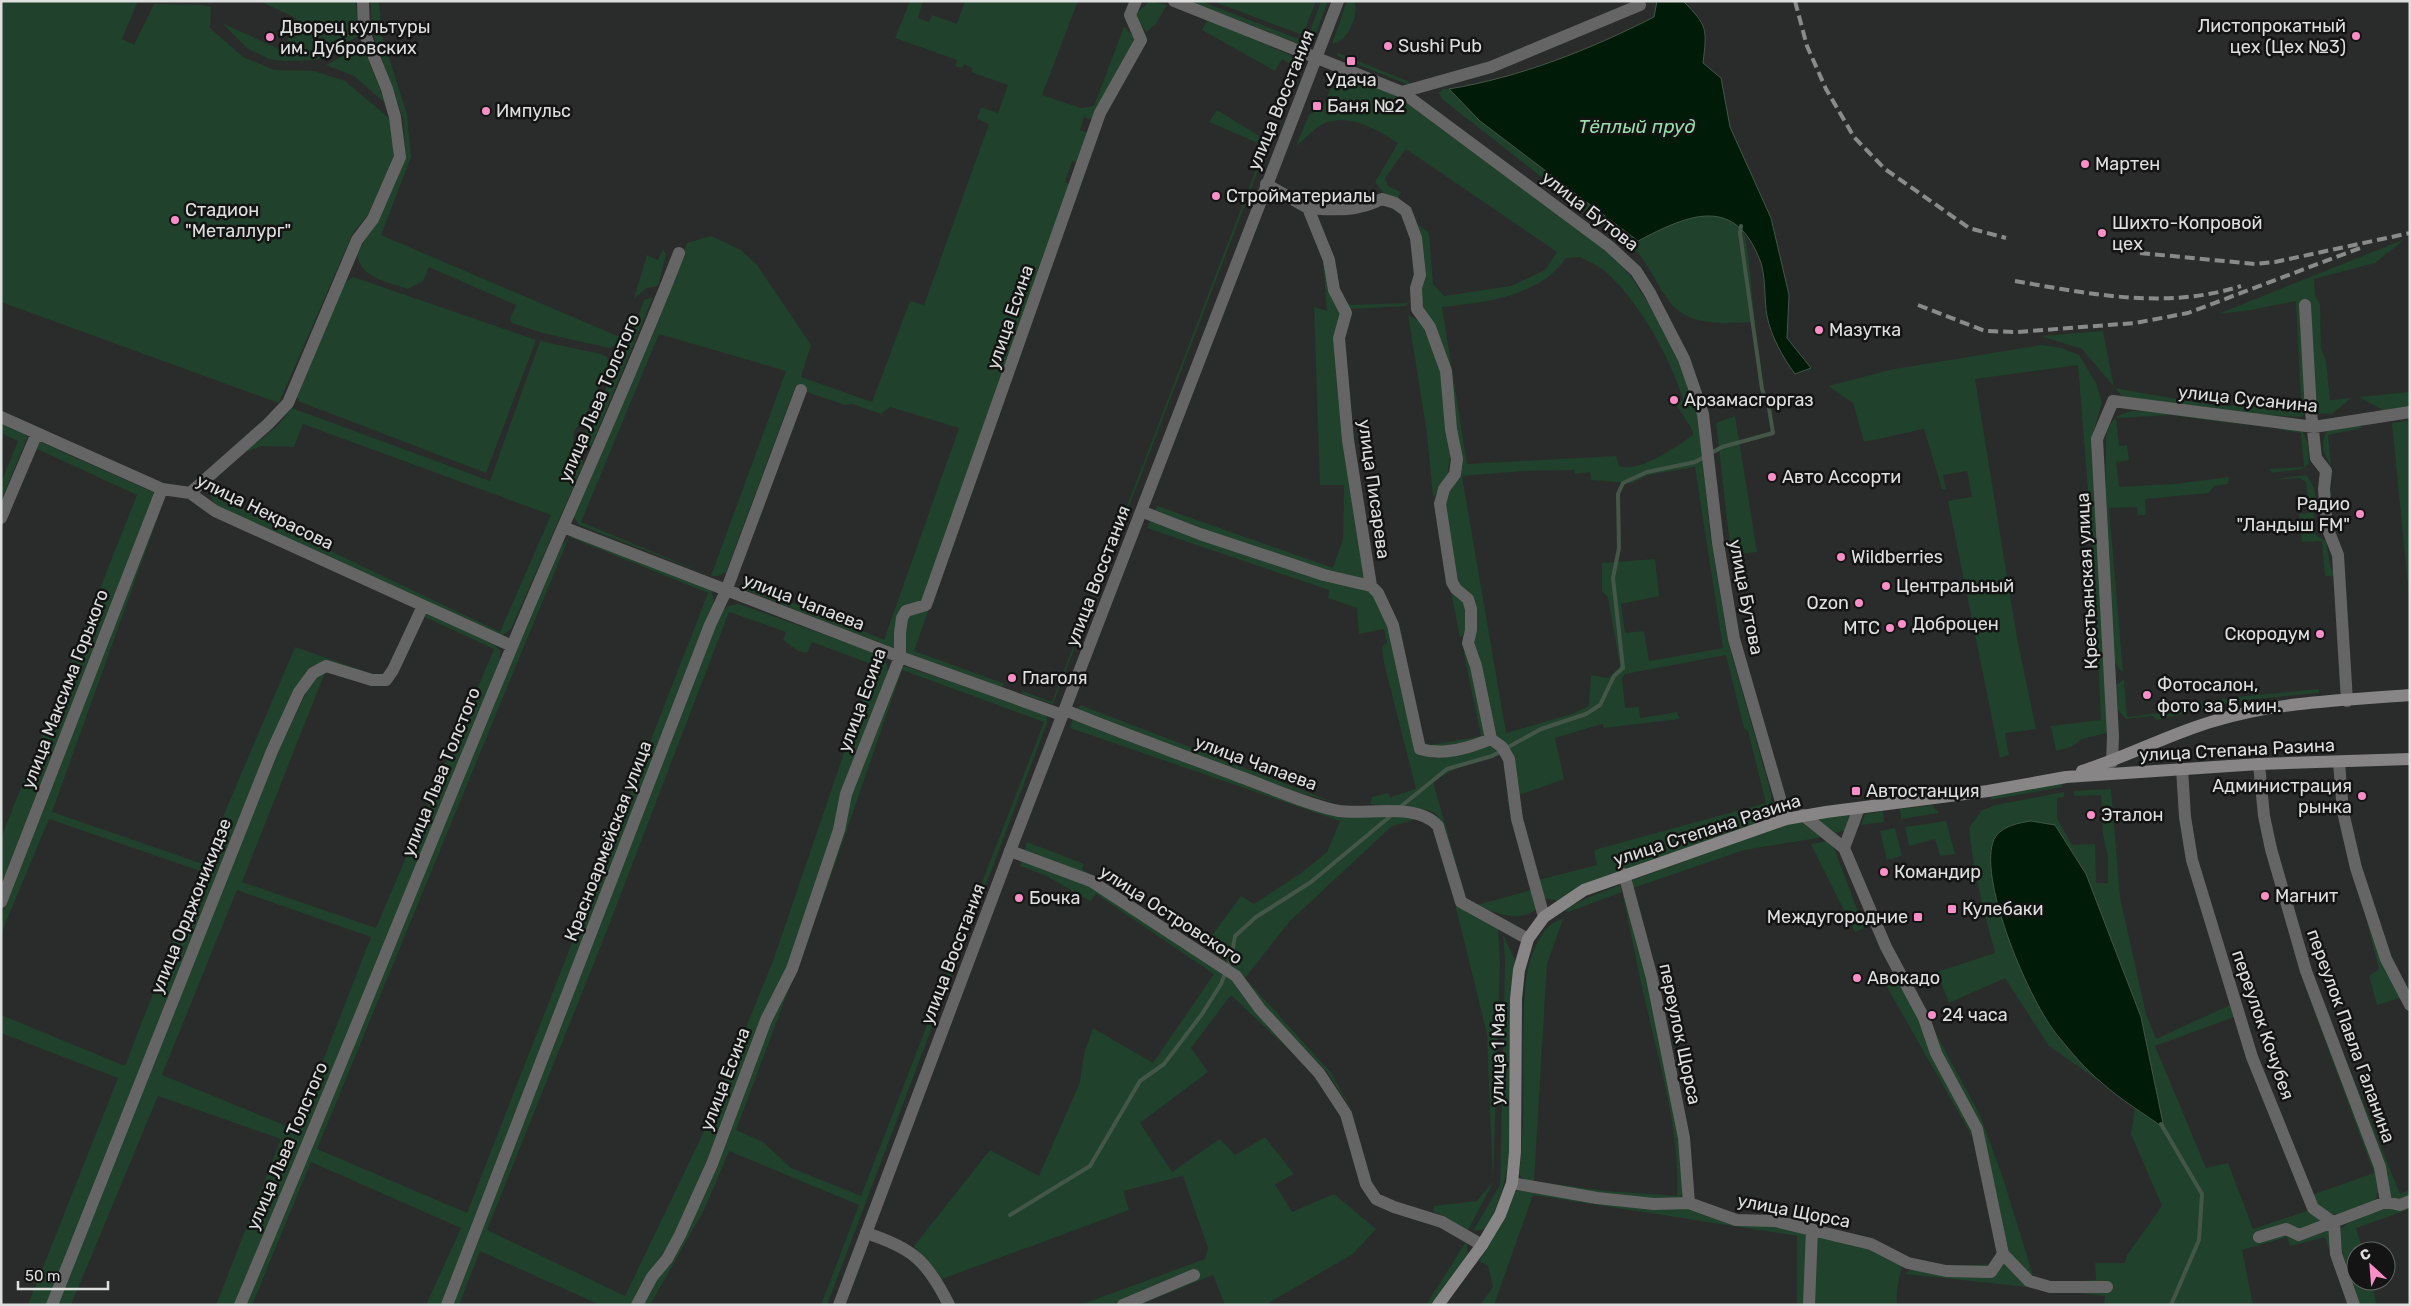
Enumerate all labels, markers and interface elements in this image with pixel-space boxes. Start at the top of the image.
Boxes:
place label: Листопрокатный цех (Цех №3) [2198,15,2346,58]
place label: Дворец культуры им. Дубровских [280,16,430,59]
street label: улица Восстания [1243,27,1319,173]
marker: Листопрокатный цех (Цех №3) [2350,30,2362,42]
marker: Дворец культуры им. Дубровских [264,31,276,43]
place label: Sushi Pub [1398,35,1482,57]
marker: Sushi Pub [1382,40,1394,52]
marker: Удача [1345,55,1357,67]
place label: Удача [1325,69,1377,91]
place label: Баня №2 [1327,95,1405,117]
place label: Импульс [496,100,571,122]
marker: Баня №2 [1311,100,1323,112]
marker: Импульс [480,105,492,117]
water label: Тёплый пруд [1578,115,1696,138]
place label: Мартен [2095,153,2160,175]
marker: Мартен [2079,158,2091,170]
street label: улица Бутова [1537,166,1643,256]
place label: Стройматериалы [1226,185,1376,207]
marker: Стройматериалы [1210,190,1222,202]
place label: Стадион "Металлург" [185,199,291,242]
place label: Шихто-Копровой цех [2112,212,2262,255]
marker: Стадион "Металлург" [169,214,181,226]
marker: Шихто-Копровой цех [2096,227,2108,239]
street label: улица Есина [982,262,1038,372]
street label: улица Льва Толстого [554,311,644,485]
place label: Мазутка [1829,319,1901,341]
marker: Мазутка [1813,324,1825,336]
street label: улица Сусанина [2177,381,2319,417]
place label: Арзамасгоргаз [1684,389,1814,411]
marker: Арзамасгоргаз [1668,394,1680,406]
street label: улица Писарева [1353,418,1395,560]
place label: Авто Ассорти [1782,466,1901,488]
street label: улица Некрасова [193,469,337,555]
marker: Авто Ассорти [1766,471,1778,483]
street label: Крестьянская улица [2071,492,2103,670]
place label: Радио "Ландыш FM" [2237,493,2350,536]
street label: улица Восстания [1061,502,1135,650]
marker: Радио "Ландыш FM" [2354,508,2366,520]
street label: улица Бутова [1724,537,1768,657]
place label: Wildberries [1851,546,1943,568]
marker: Wildberries [1835,551,1847,563]
street label: улица Чапаева [740,569,868,635]
place label: Центральный [1896,575,2014,597]
marker: Центральный [1880,580,1892,592]
street label: улица Максима Горького [17,586,113,792]
place label: Ozon [1807,592,1849,614]
marker: Ozon [1853,597,1865,609]
place label: Доброцен [1912,613,1999,635]
place label: МТС [1843,617,1880,639]
marker: Доброцен [1896,618,1908,630]
marker: МТС [1884,622,1896,634]
place label: Скородум [2224,623,2310,645]
marker: Скородум [2314,628,2326,640]
street label: улица Есина [833,645,891,755]
place label: Глаголя [1022,667,1088,689]
marker: Глаголя [1006,672,1018,684]
place label: Фотосалон, фото за 5 мин. [2157,674,2282,717]
street label: улица Льва Толстого [397,684,485,860]
marker: Фотосалон, фото за 5 мин. [2141,689,2153,701]
street label: улица Чапаева [1192,731,1320,795]
street label: улица Степана Разина [2139,734,2335,766]
street label: Красноармейская улица [560,738,656,944]
place label: Администрация рынка [2212,775,2352,818]
place label: Автостанция [1866,780,1980,802]
marker: Автостанция [1850,785,1862,797]
street label: улица Степана Разина [1610,789,1804,871]
marker: Администрация рынка [2356,790,2368,802]
place label: Эталон [2101,804,2163,826]
marker: Эталон [2085,809,2097,821]
street label: улица Орджоникидзе [146,815,236,997]
street label: улица Островского [1095,861,1247,969]
place label: Командир [1894,861,1981,883]
marker: Командир [1878,866,1890,878]
street label: улица Восстания [916,880,990,1028]
place label: Магнит [2275,885,2338,907]
place label: Бочка [1029,887,1080,909]
marker: Магнит [2259,890,2271,902]
marker: Бочка [1013,892,1025,904]
place label: Кулебаки [1962,898,2043,920]
marker: Кулебаки [1946,903,1958,915]
place label: Междугородние [1767,906,1908,928]
marker: Междугородние [1912,911,1924,923]
street label: переулок Павла Галанина [2302,926,2400,1146]
street label: переулок Кочубея [2227,947,2299,1103]
street label: переулок Щорса [1654,961,1706,1107]
place label: Авокадо [1867,967,1940,989]
marker: Авокадо [1851,972,1863,984]
street label: улица 1 Мая [1486,1003,1510,1105]
place label: 24 часа [1942,1004,2008,1026]
marker: 24 часа [1926,1009,1938,1021]
street label: улица Есина [695,1024,755,1134]
street label: улица Льва Толстого [242,1059,332,1233]
street label: улица Щорса [1736,1189,1852,1233]
north arrow [2346,1241,2396,1291]
text: С [2357,1245,2374,1265]
scale bar [18,1258,108,1290]
text: 50 m [25,1267,60,1285]

